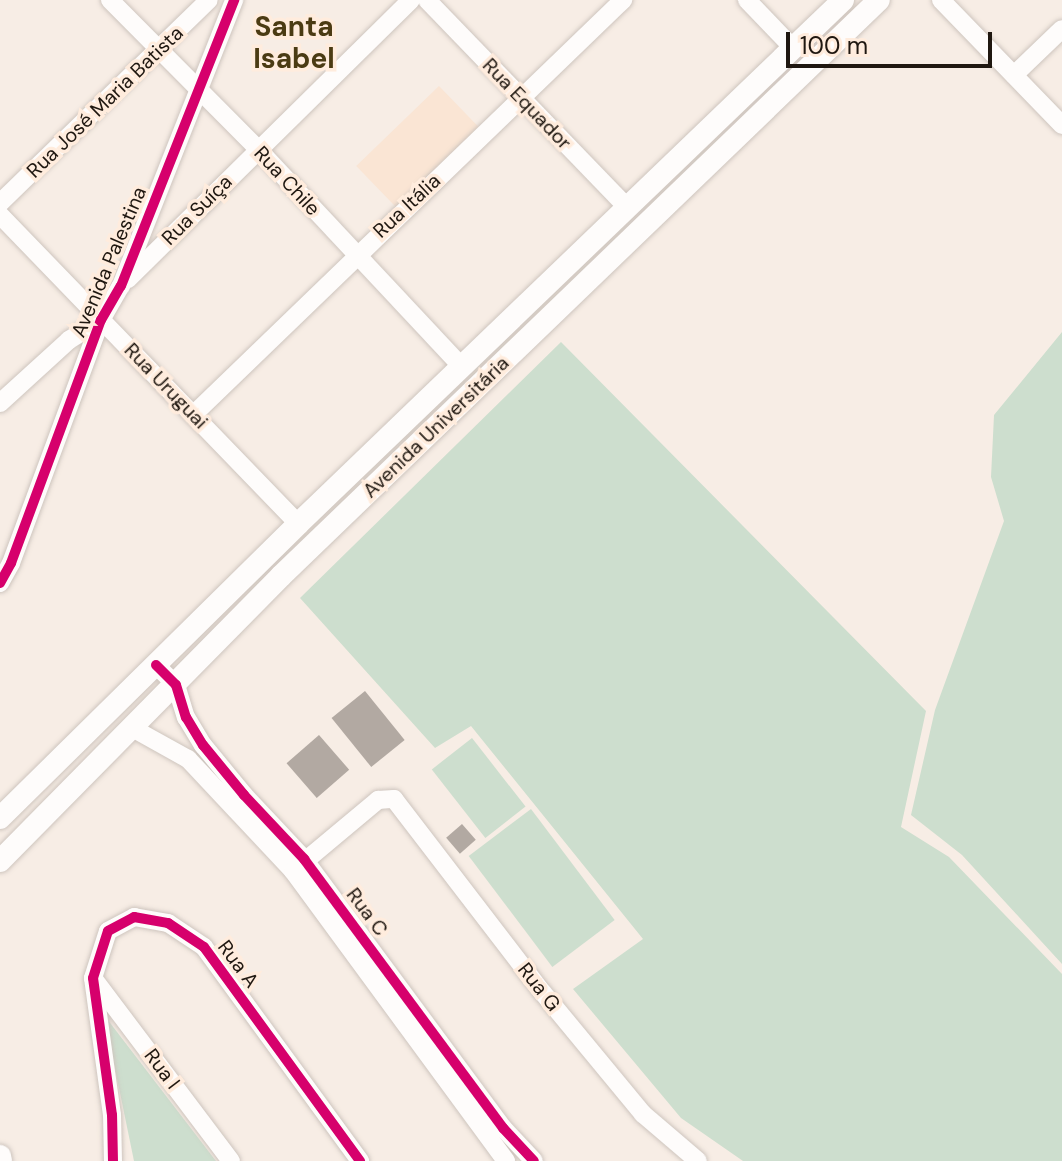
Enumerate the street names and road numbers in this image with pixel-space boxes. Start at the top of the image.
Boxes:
street label: Rua José Maria Batista [22,21,188,183]
street label: Rua Equador [478,53,576,155]
street label: Rua Chile [249,141,325,221]
street label: Rua Itália [368,169,446,243]
street label: Rua Suíça [157,170,237,250]
street label: Avenida Palestina [66,183,152,341]
street label: Rua Uruguai [119,338,213,434]
street label: Avenida Universitária [358,351,514,503]
street label: Rua C [341,883,393,941]
street label: Rua A [213,936,263,992]
street label: Rua G [513,958,565,1016]
street label: Rua I [139,1044,185,1094]

